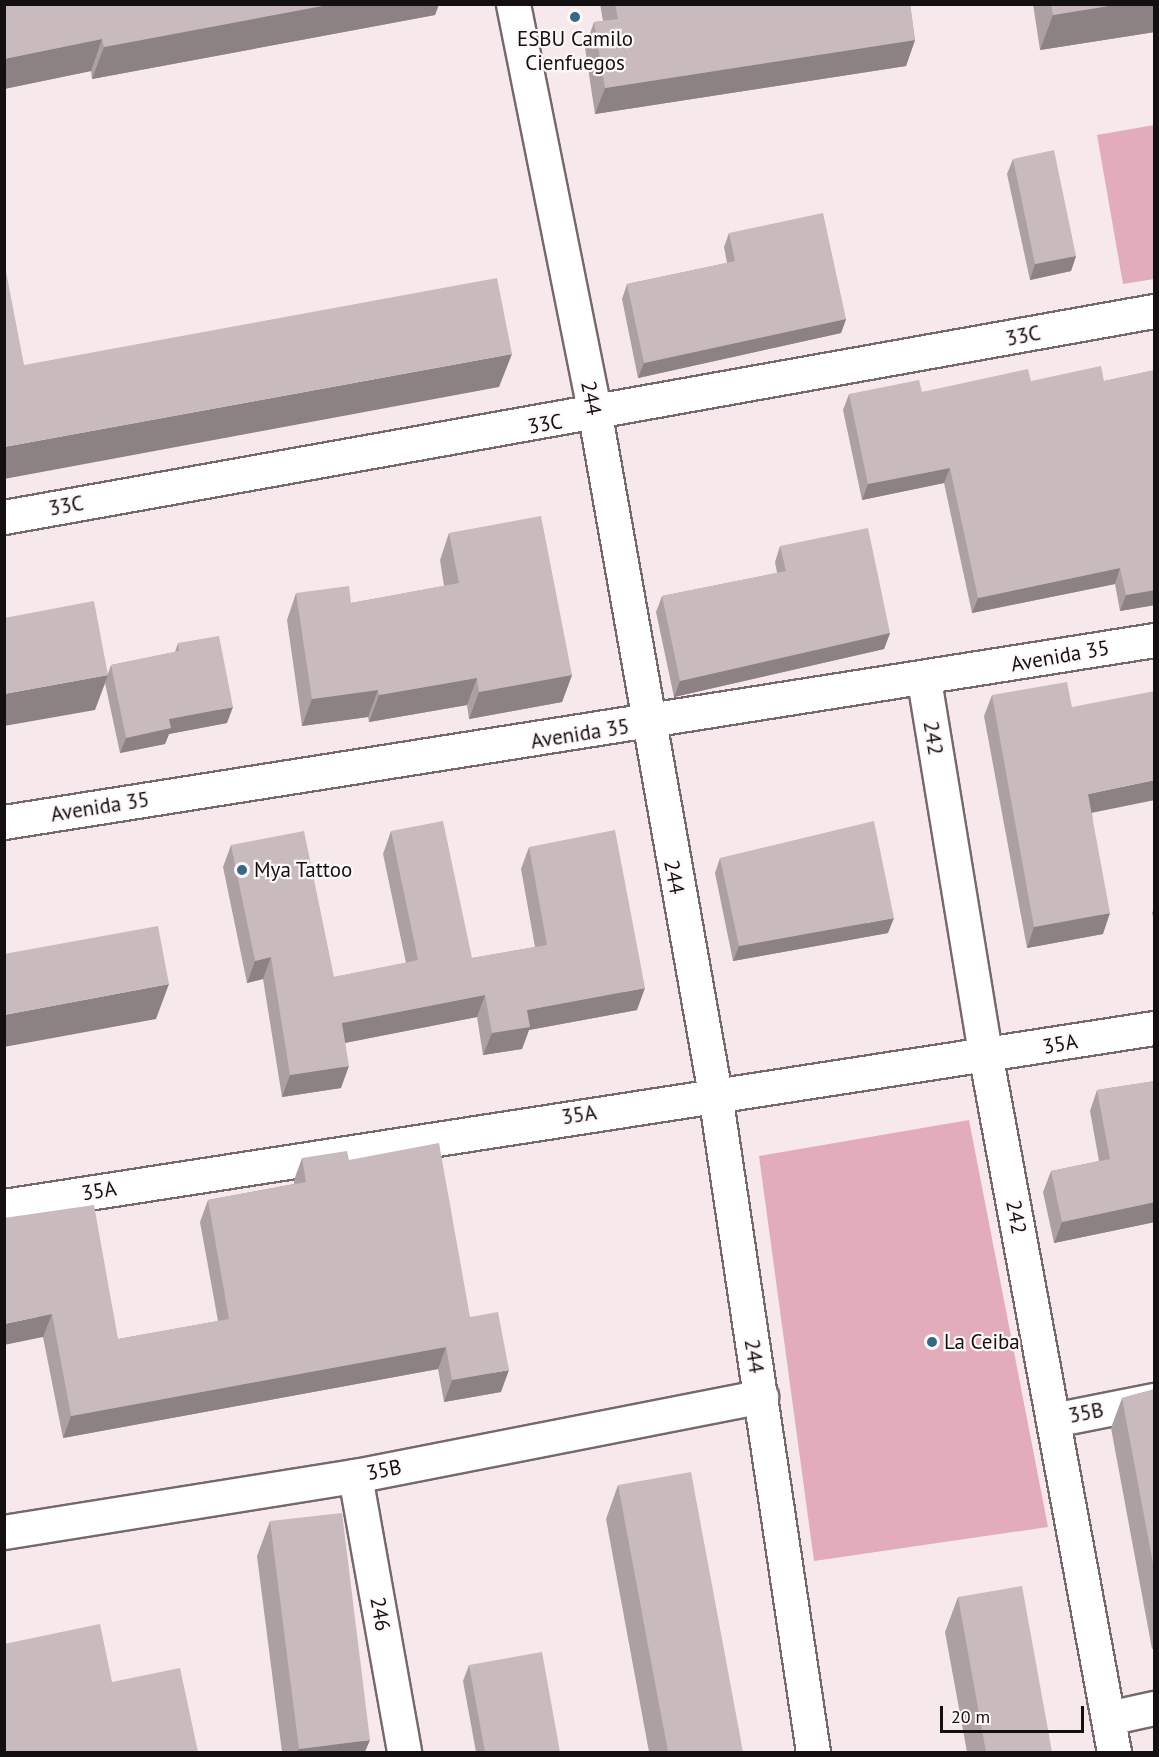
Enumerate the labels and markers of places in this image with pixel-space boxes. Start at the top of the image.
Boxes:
marker: ESBU Camilo Cienfuegos [568,10,582,24]
place label: ESBU Camilo Cienfuegos [517,26,633,76]
place label: Mya Tattoo [254,857,353,883]
marker: Mya Tattoo [235,863,249,877]
place label: La Ceiba [944,1329,1020,1355]
marker: La Ceiba [925,1335,939,1349]

